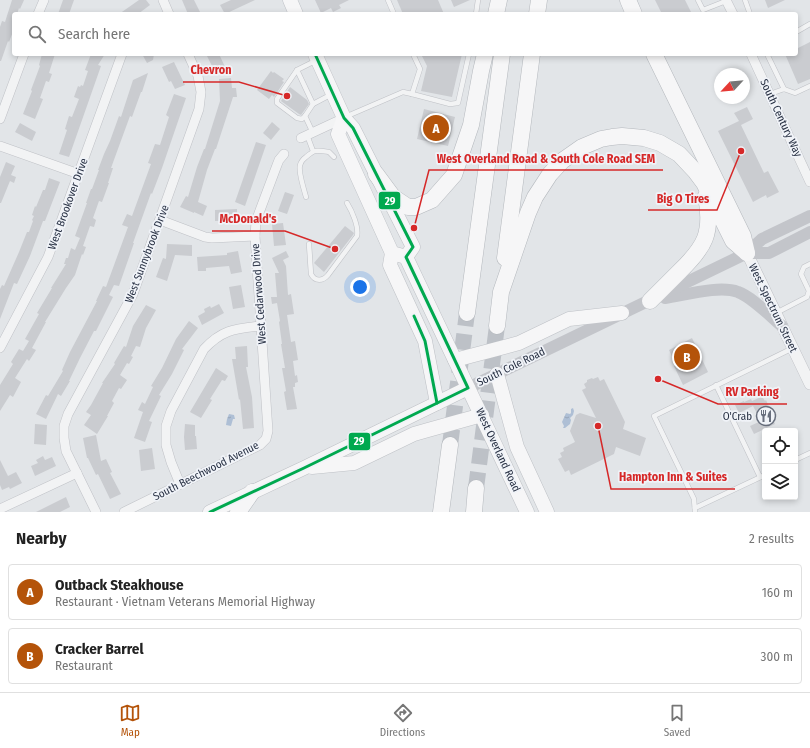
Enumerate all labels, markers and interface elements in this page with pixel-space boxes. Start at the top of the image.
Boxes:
search box [12,12,798,56]
icon: search [26,23,48,45]
text: Search here [58,25,130,43]
callout: Chevron [183,58,239,82]
text: Chevron [191,63,231,77]
north arrow [714,68,750,104]
street label: South Century Way [757,77,805,159]
pin: A [423,113,449,143]
callout: West Overland Road & South Cole Road SEM [429,146,663,170]
text: West Overland Road & South Cole Road SEM [437,152,656,166]
street label: West Brookover Drive [45,157,91,251]
callout: Big O Tires [648,186,717,210]
line badge: 29 [378,191,401,210]
text: Big O Tires [657,192,710,206]
text: 29 [384,195,396,208]
street label: West Sunnybrook Drive [122,203,172,305]
callout: McDonald's [212,207,285,231]
text: McDonald's [219,212,277,226]
street label: West Cedarwood Drive [249,243,269,345]
street label: West Spectrum Street [746,261,800,355]
your location [350,277,370,297]
pin: B [674,342,700,372]
street label: South Cole Road [475,345,547,389]
callout: RV Parking [718,380,787,404]
text: RV Parking [725,385,779,399]
restaurant icon: O'Crab [755,405,777,427]
street label: West Overland Road [473,406,523,494]
place label: O'Crab [723,410,752,423]
map controls [762,428,798,500]
button: locate [762,428,798,464]
line badge: 29 [348,432,371,451]
text: 29 [353,435,365,448]
street label: South Beechwood Avenue [151,439,261,503]
button: layers [762,464,798,500]
callout: Hampton Inn & Suites [611,465,735,489]
text: Hampton Inn & Suites [619,470,728,484]
text: Nearby [16,528,67,549]
text: 2 results [749,531,794,546]
text: Outback Steakhouse [55,576,184,594]
text: A [26,585,34,600]
text: 160 m [762,585,793,600]
text: Restaurant · Vietnam Veterans Memorial Highway [55,594,315,609]
text: Cracker Barrel [55,640,144,658]
text: B [26,649,34,664]
text: 300 m [761,649,793,664]
text: Restaurant [55,658,113,673]
tab: Map [119,702,141,739]
tab: Directions [380,702,425,739]
tab: Saved [664,702,691,739]

